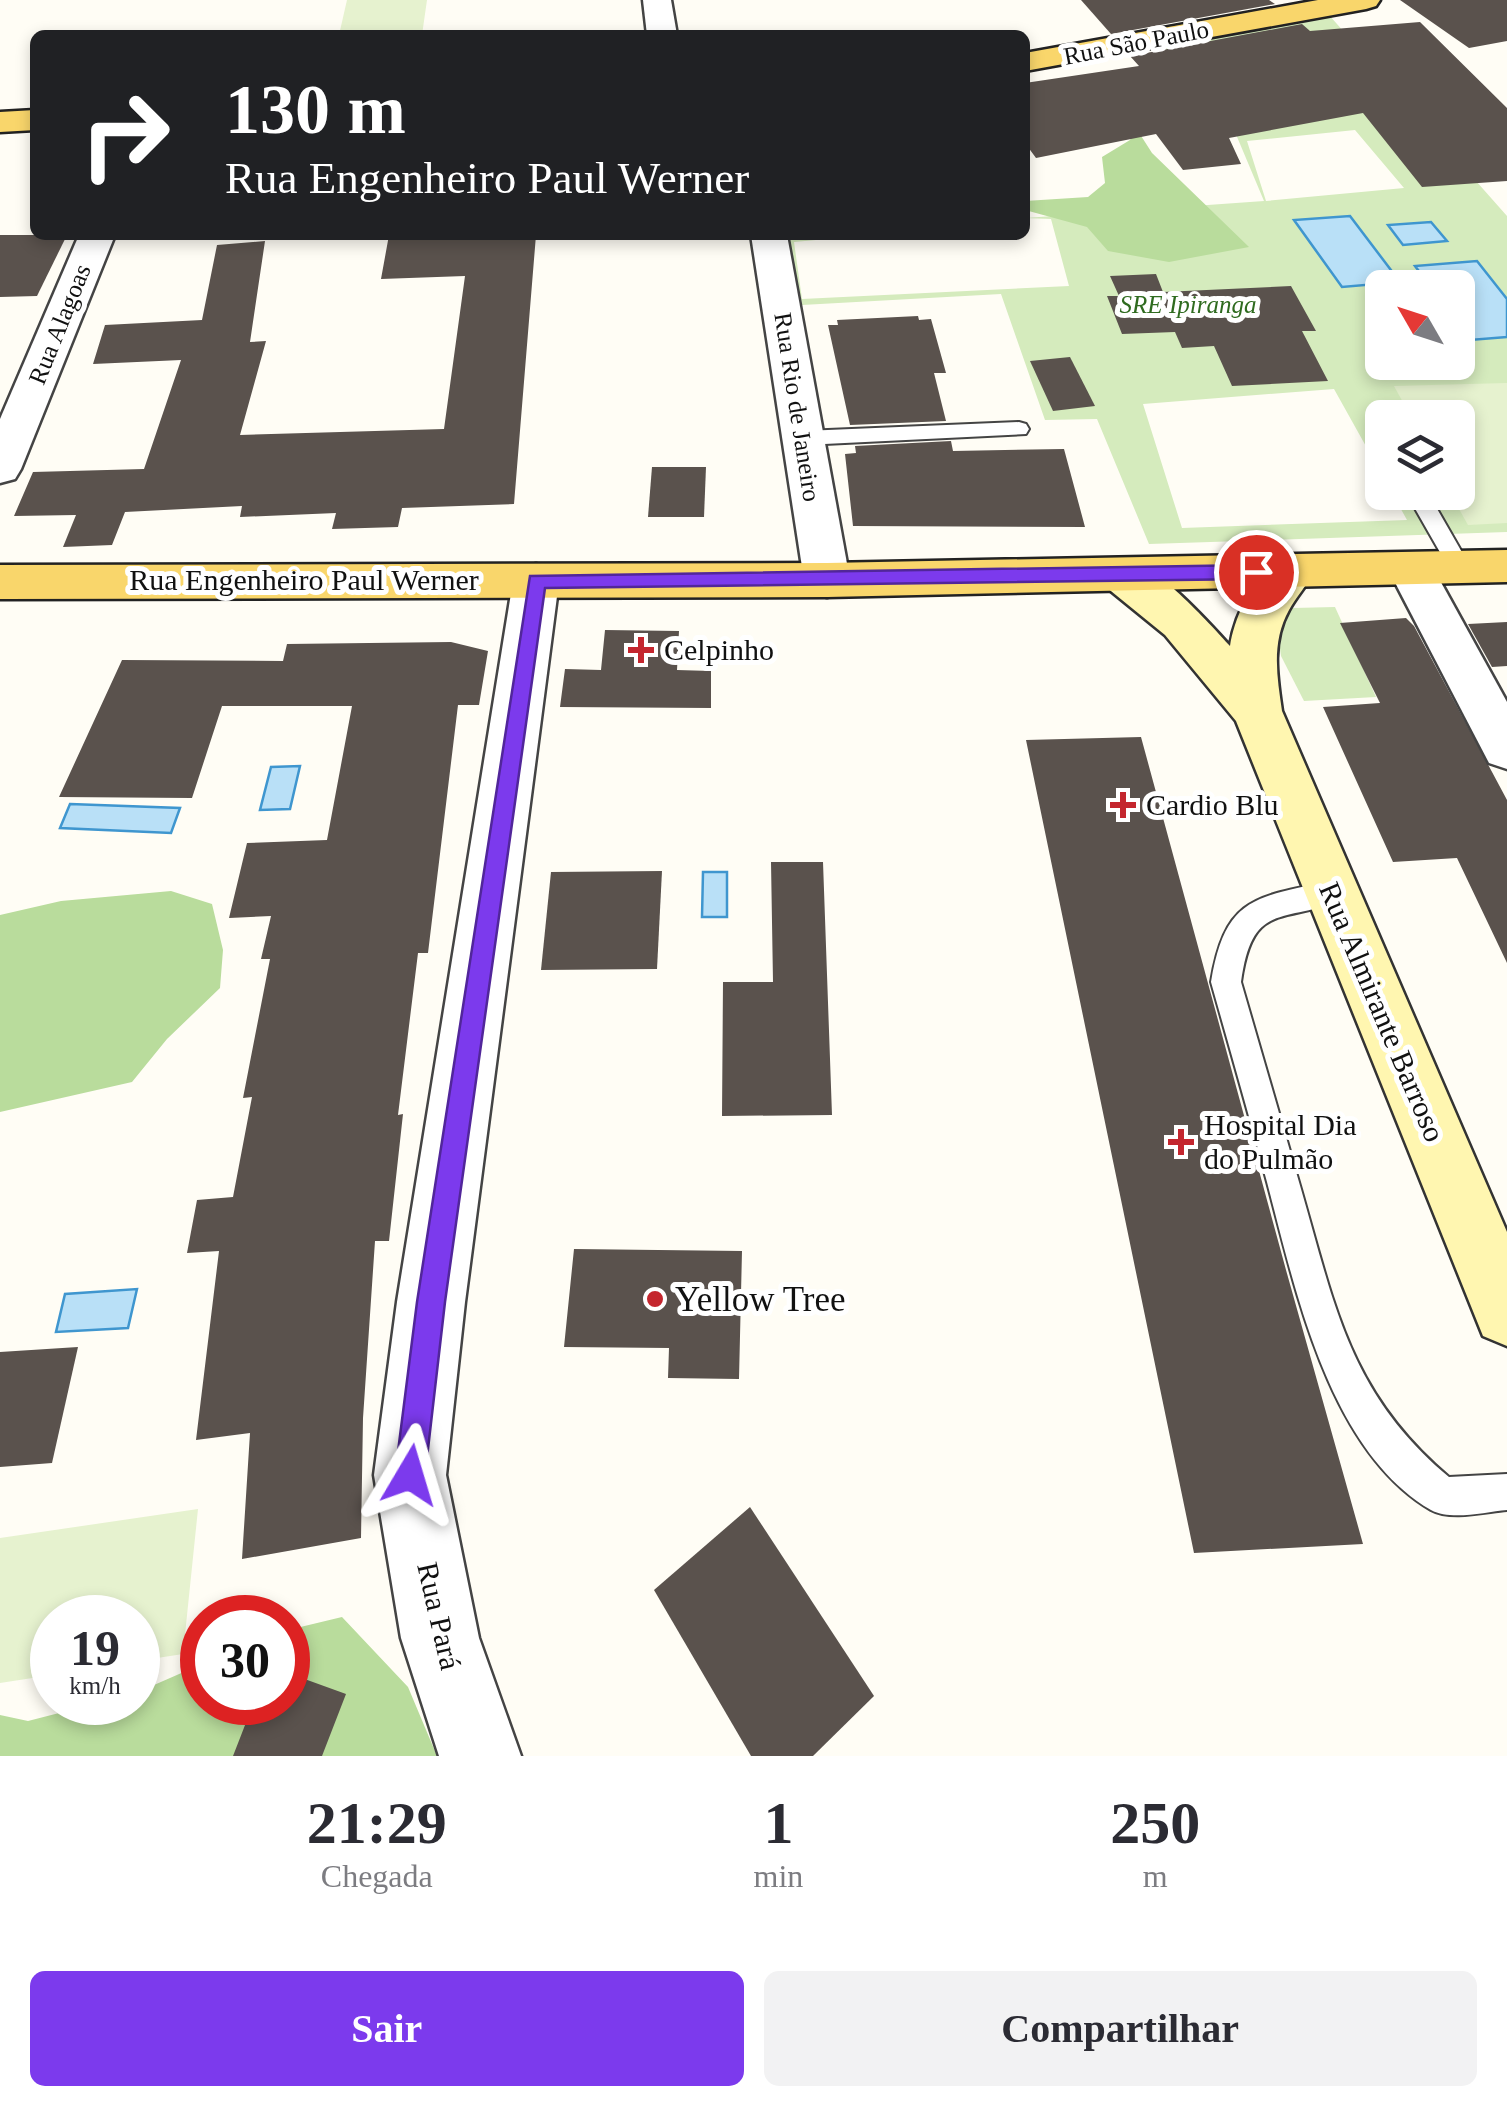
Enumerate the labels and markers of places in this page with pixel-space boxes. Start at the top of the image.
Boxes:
pin [1214,530,1299,615]
place label: Celpinho [664,633,774,666]
marker: Celpinho [628,637,654,663]
place label: Cardio Blu [1146,788,1279,821]
marker: Cardio Blu [1110,792,1136,818]
place label: Hospital Dia do Pulmão [1204,1108,1356,1175]
marker: Hospital Dia do Pulmão [1168,1129,1194,1155]
place label: Yellow Tree [675,1280,846,1319]
marker: Yellow Tree [644,1288,666,1310]

